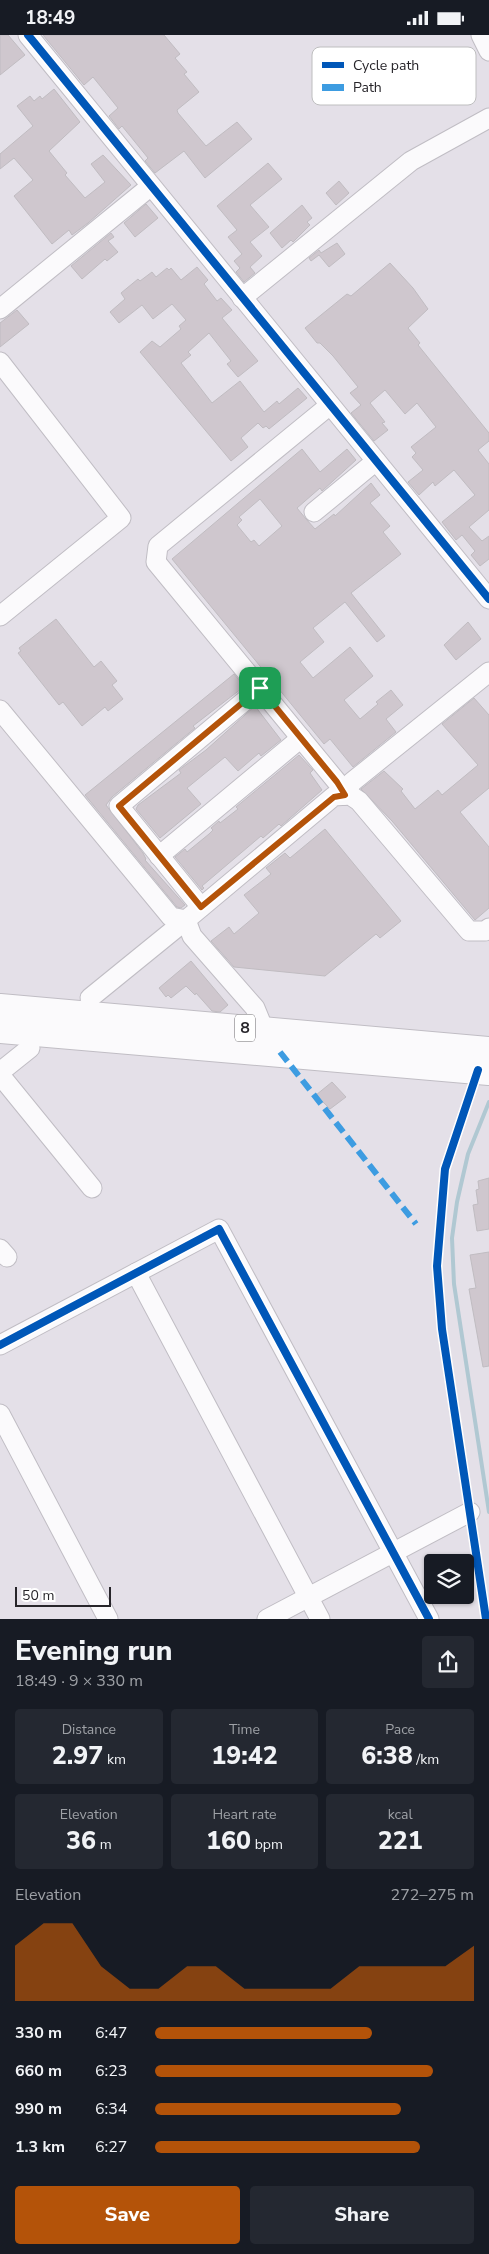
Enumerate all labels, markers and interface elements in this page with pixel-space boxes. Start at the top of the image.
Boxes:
text: 18:49 [25,5,75,31]
legend [312,47,476,105]
text: Cycle path [353,56,419,75]
text: Path [353,78,382,97]
pin [239,667,281,709]
icon: arrive [246,674,274,702]
road number: 8 [235,1015,255,1041]
map controls [424,1554,474,1604]
button: layers [424,1554,474,1604]
scale bar [15,1584,111,1607]
text: 50 m [22,1586,54,1605]
text: Evening run [15,1632,172,1670]
button: share [422,1636,474,1688]
text: 18:49 · 9 × 330 m [15,1670,143,1692]
text: Distance [62,1720,116,1739]
text: Time [229,1720,260,1739]
text: Pace [385,1720,415,1739]
text: 2.97 [52,1739,103,1773]
text: 19:42 [211,1739,278,1773]
text: 6:38 [361,1739,413,1773]
text: km [103,1750,126,1769]
text: /km [413,1750,439,1769]
text: Elevation [60,1805,118,1824]
text: Heart rate [212,1805,277,1824]
text: kcal [388,1805,413,1824]
text: 36 [66,1824,96,1858]
text: 160 [206,1824,251,1858]
text: 221 [378,1824,423,1858]
text: m [96,1835,112,1854]
text: bpm [251,1835,283,1854]
text: Elevation [15,1884,81,1906]
text: 272–275 m [391,1884,474,1906]
text: 330 m [15,2022,62,2044]
text: 6:47 [95,2022,127,2044]
text: 660 m [15,2060,62,2082]
text: 6:23 [95,2060,127,2082]
text: 990 m [15,2098,62,2120]
text: 6:34 [95,2098,127,2120]
text: 1.3 km [15,2136,65,2158]
text: 6:27 [95,2136,127,2158]
button: Save [15,2186,240,2244]
button: Share [250,2186,474,2244]

